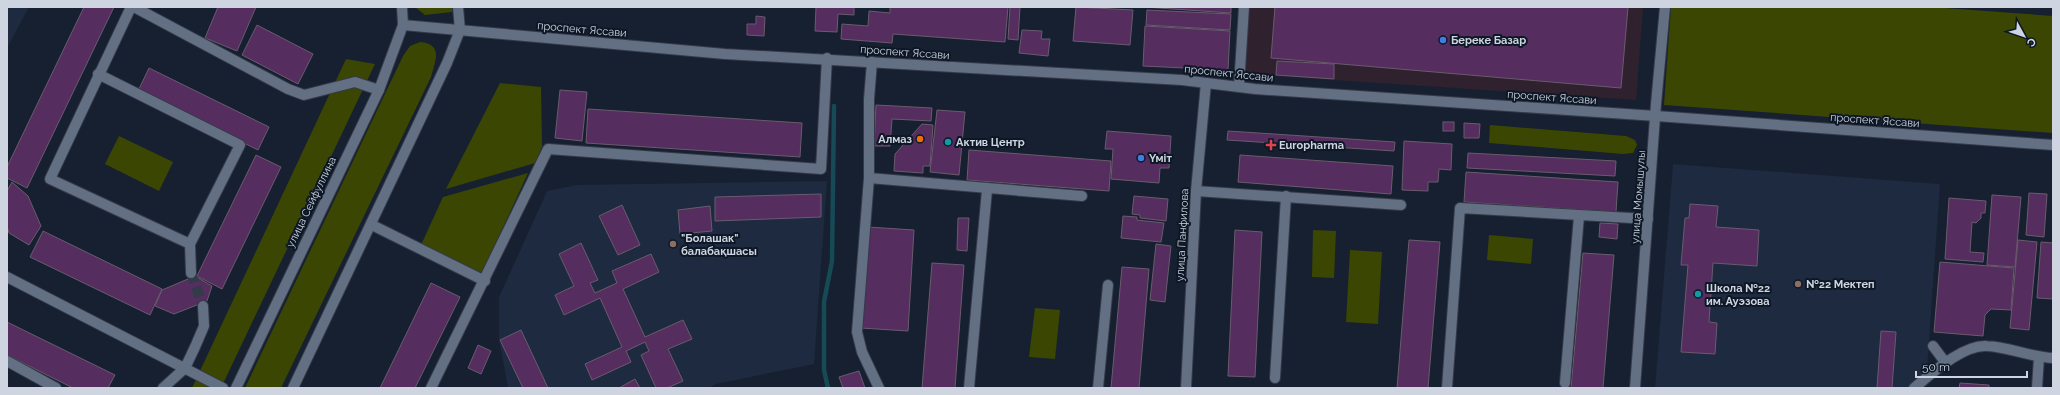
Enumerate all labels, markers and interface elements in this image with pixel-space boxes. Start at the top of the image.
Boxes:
north arrow [2004,16,2044,56]
street label: проспект Яссави [537,19,627,40]
place label: Береке Базар [1451,34,1526,47]
marker: Береке Базар [1438,35,1448,45]
text: С [2024,35,2039,50]
street label: проспект Яссави [860,43,950,62]
street label: проспект Яссави [1184,62,1274,85]
street label: проспект Яссави [1507,88,1597,107]
street label: проспект Яссави [1830,111,1920,130]
place label: Алмаз [878,133,913,146]
marker: Алмаз [915,134,925,144]
place label: Актив Центр [956,136,1025,149]
marker: Актив Центр [943,137,953,147]
place label: Europharma [1279,139,1344,152]
marker: Europharma [1266,140,1276,150]
street label: улица Момышулы [1629,150,1648,244]
place label: Үміт [1149,152,1172,165]
marker: Үміт [1136,153,1146,163]
street label: улица Сейфуллина [284,155,339,250]
street label: улица Панфилова [1174,188,1191,282]
place label: "Болашак" балабақшасы [681,232,757,258]
marker: "Болашак" балабақшасы [668,239,678,249]
place label: №22 Мектеп [1806,278,1875,291]
marker: №22 Мектеп [1793,279,1803,289]
place label: Школа №22 им. Ауэзова [1706,282,1770,308]
marker: Школа №22 им. Ауэзова [1693,289,1703,299]
scale bar [1916,353,2027,379]
text: 50 m [1922,360,1950,374]

